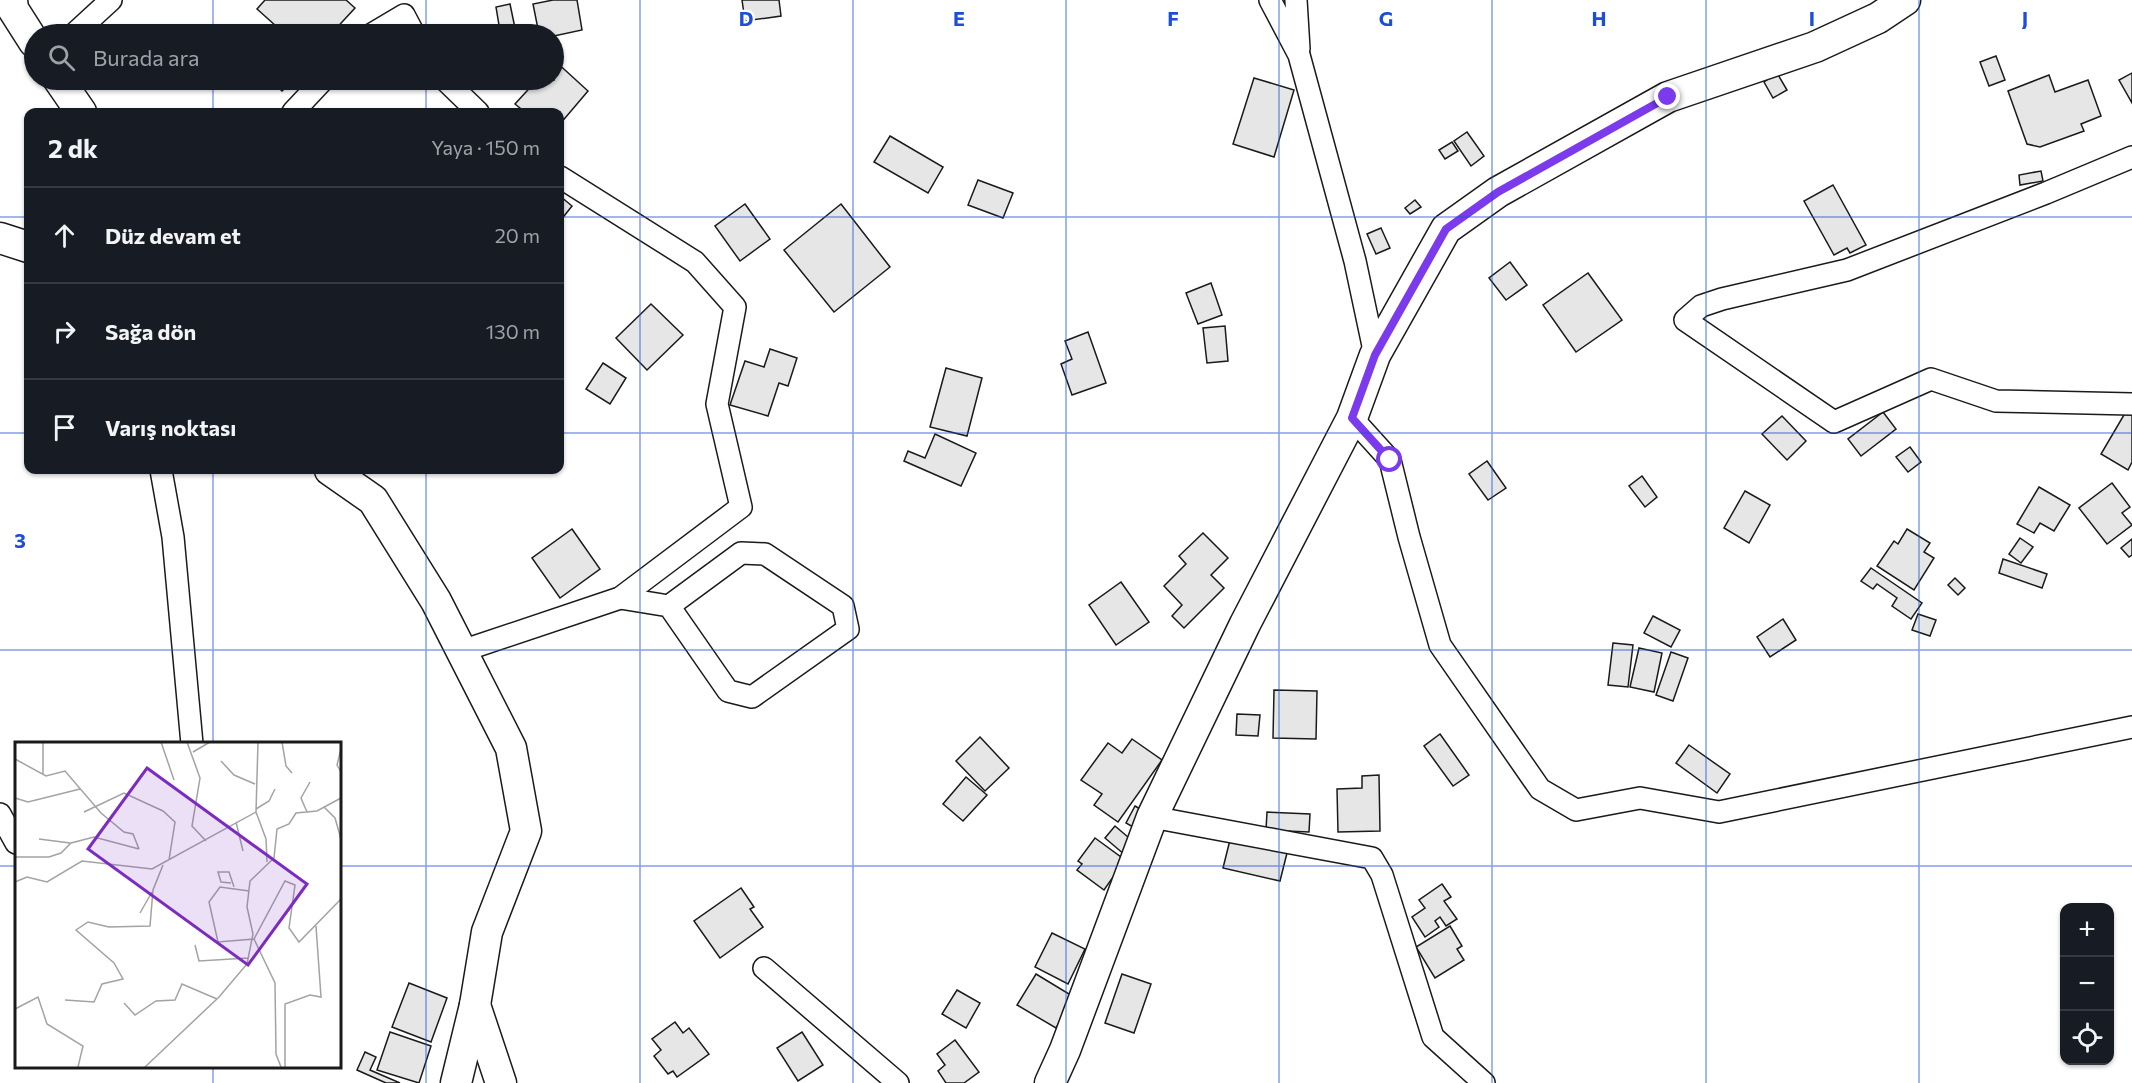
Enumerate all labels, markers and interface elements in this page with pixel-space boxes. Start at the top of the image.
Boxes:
text: D [739,6,753,30]
text: E [953,6,965,30]
text: F [1167,6,1179,30]
text: G [1379,6,1393,30]
text: H [1592,6,1607,30]
text: I [1809,6,1815,30]
text: J [2022,6,2028,30]
search box [24,24,564,90]
icon: search [45,41,78,74]
text: Burada ara [93,44,200,71]
route end [1654,83,1680,109]
text: 2 dk [48,132,98,163]
text: Yaya · 150 m [431,135,540,159]
icon: ahead [48,219,81,252]
text: Düz devam et [105,222,241,249]
text: 20 m [495,223,540,247]
icon: right [48,315,81,348]
text: Sağa dön [105,318,196,345]
text: 130 m [486,319,540,343]
icon: arrive [48,411,81,444]
text: Varış noktası [105,414,236,441]
route start [1376,446,1402,472]
text: 3 [14,528,26,552]
inset map [15,742,340,1068]
map controls [2060,903,2114,1065]
button: + [2060,903,2114,957]
button: − [2060,957,2114,1011]
button: locate [2060,1011,2114,1065]

